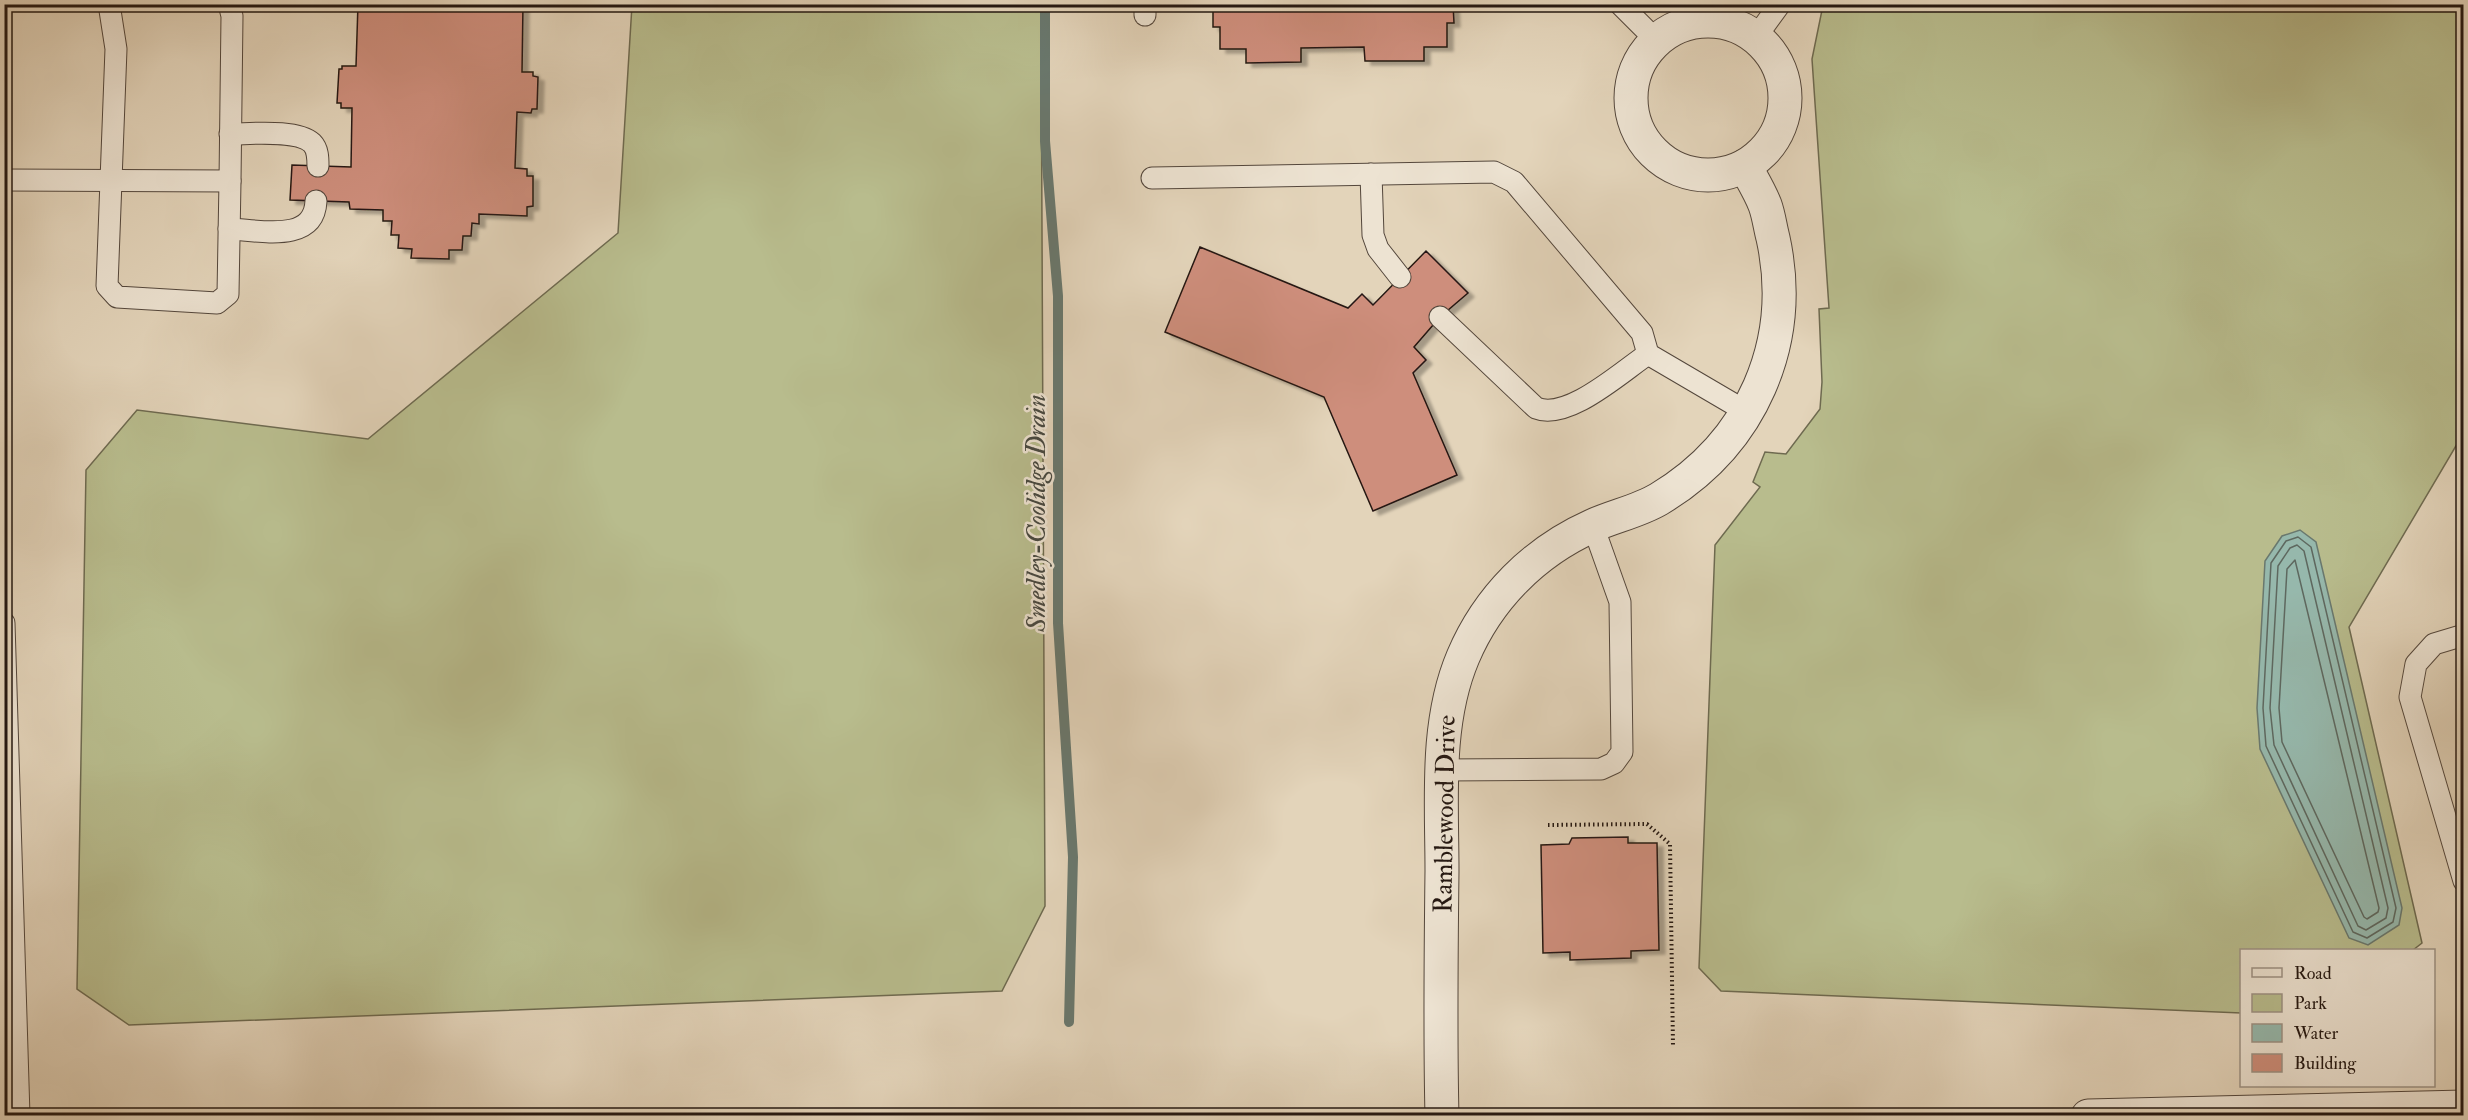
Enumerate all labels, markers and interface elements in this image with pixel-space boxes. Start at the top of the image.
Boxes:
water label: Smedley-Coolidge Drain [1020,394,1053,633]
street label: Ramblewood Drive [1427,715,1463,913]
legend [2240,949,2435,1087]
text: Road [2294,962,2332,985]
text: Park [2294,992,2327,1015]
text: Water [2293,1022,2338,1045]
text: Building [2294,1052,2357,1075]

